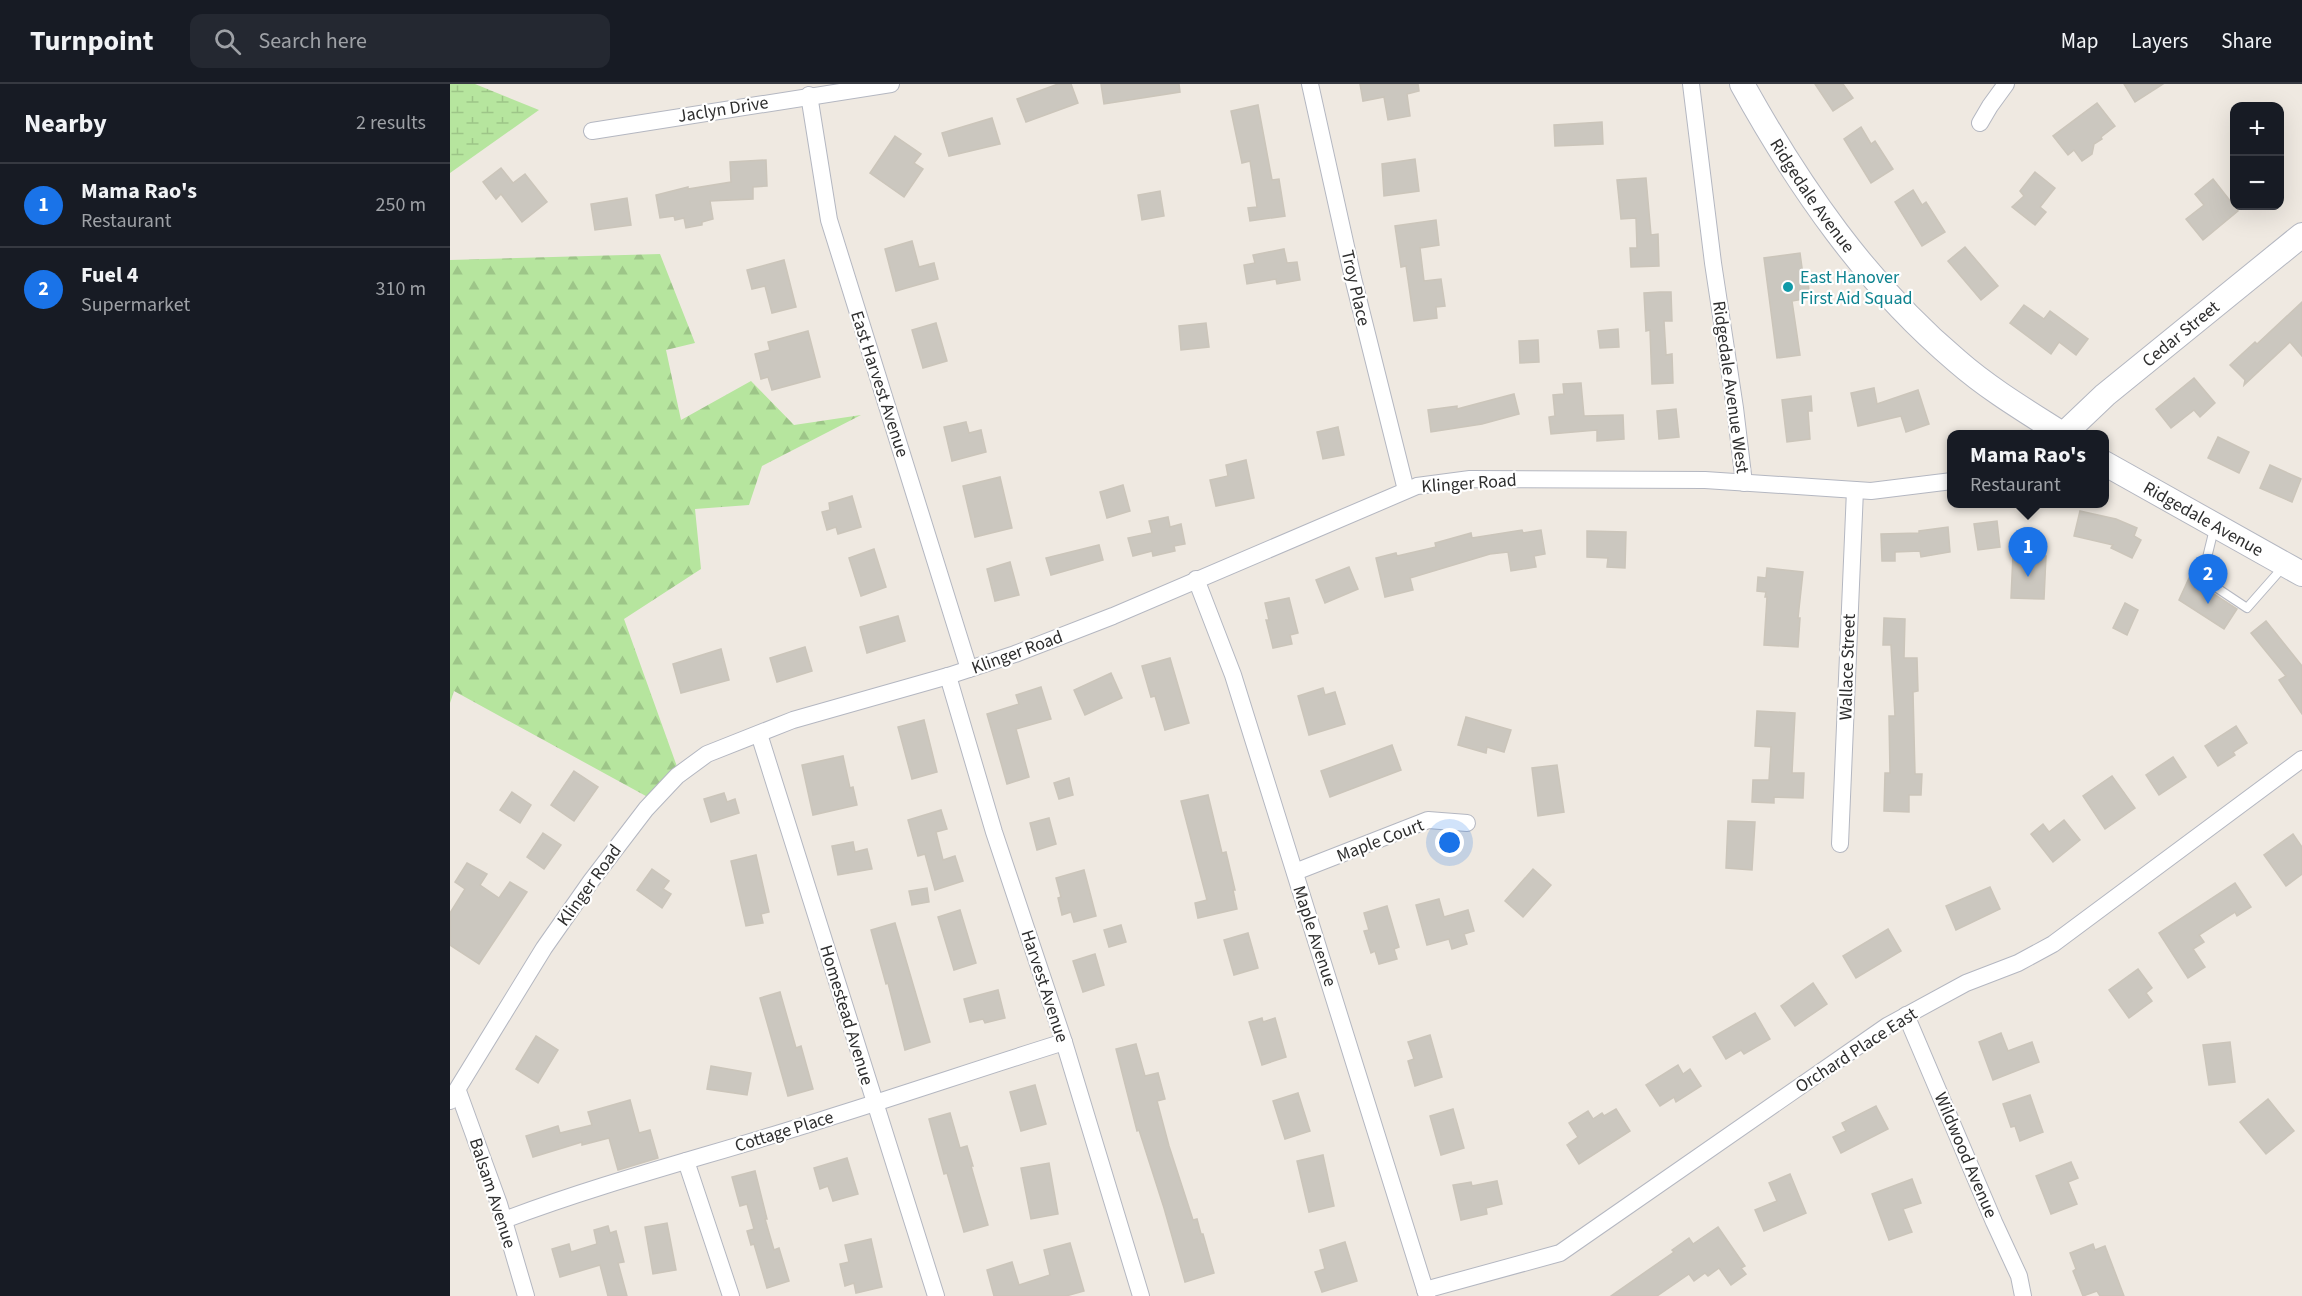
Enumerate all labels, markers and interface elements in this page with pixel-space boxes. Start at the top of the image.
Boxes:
search box [190,14,610,68]
text: Turnpoint [30,21,154,61]
icon: search [211,25,244,58]
text: Search here [259,25,367,57]
text: Map [2061,26,2098,56]
text: Layers [2131,26,2188,56]
text: Share [2221,26,2272,56]
street label: Jaclyn Drive [676,90,770,129]
map controls [2230,102,2284,210]
button: + [2230,102,2284,156]
text: Nearby [24,105,107,142]
text: 2 results [356,109,426,137]
street label: Ridgedale Avenue [1764,134,1860,259]
button: − [2230,156,2284,210]
text: Mama Rao's [81,175,197,207]
text: 1 [38,191,49,219]
text: 250 m [376,191,426,219]
text: Restaurant [81,207,172,235]
street label: Troy Place [1335,248,1376,329]
text: Fuel 4 [81,259,138,291]
place label: East Hanover First Aid Squad [1800,265,1913,311]
text: 2 [38,275,49,303]
text: 310 m [376,275,426,303]
marker: East Hanover First Aid Squad [1781,280,1795,294]
text: Supermarket [81,291,190,319]
street label: Cedar Street [2137,295,2225,373]
street label: Ridgedale Avenue West [1706,299,1755,475]
street label: East Harvest Avenue [844,308,915,461]
popup [1947,430,2109,508]
text: Mama Rao's [1970,439,2086,471]
street label: Klinger Road [1421,468,1518,499]
text: Restaurant [1970,471,2061,499]
street label: Ridgedale Avenue [2139,475,2268,563]
pin: 1 [2008,528,2048,577]
pin: 2 [2188,554,2228,604]
street label: Wallace Street [1833,613,1862,721]
street label: Klinger Road [968,624,1066,681]
street label: Maple Court [1333,812,1427,869]
your location [1435,828,1464,857]
street label: Klinger Road [551,839,628,931]
street label: Maple Avenue [1286,882,1343,990]
street label: Harvest Avenue [1015,927,1075,1046]
street label: Homestead Avenue [813,942,880,1088]
street label: Orchard Place East [1790,1002,1922,1099]
street label: Wildwood Avenue [1928,1088,2003,1222]
street label: Cottage Place [732,1105,837,1158]
street label: Balsam Avenue [463,1135,522,1252]

